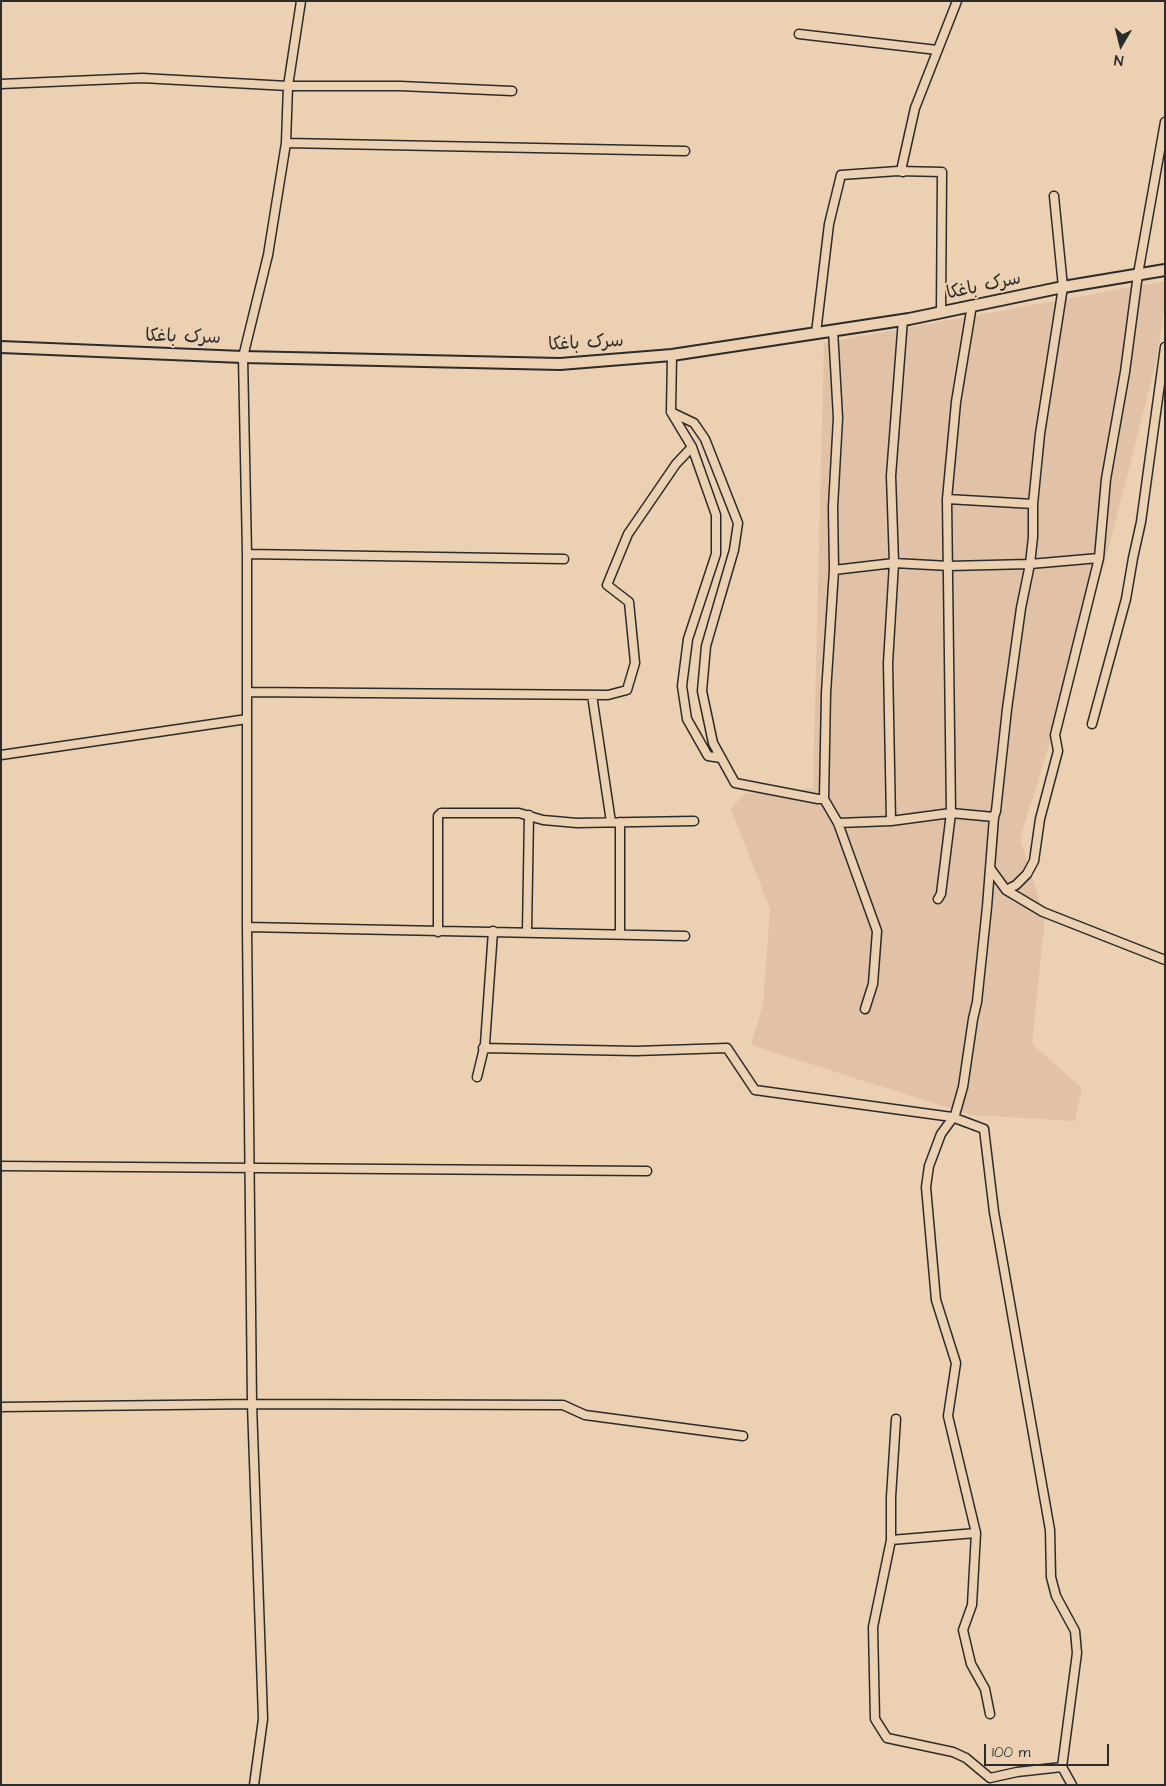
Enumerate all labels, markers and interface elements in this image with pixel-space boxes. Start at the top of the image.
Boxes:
north arrow [1096,20,1146,70]
text: N [1113,49,1125,70]
street label: سرک باغکا [945,269,1023,305]
street label: سرک باغکا [145,326,221,350]
street label: سرک باغکا [548,331,624,357]
scale bar [986,1734,1111,1766]
text: 100 m [992,1742,1031,1763]

